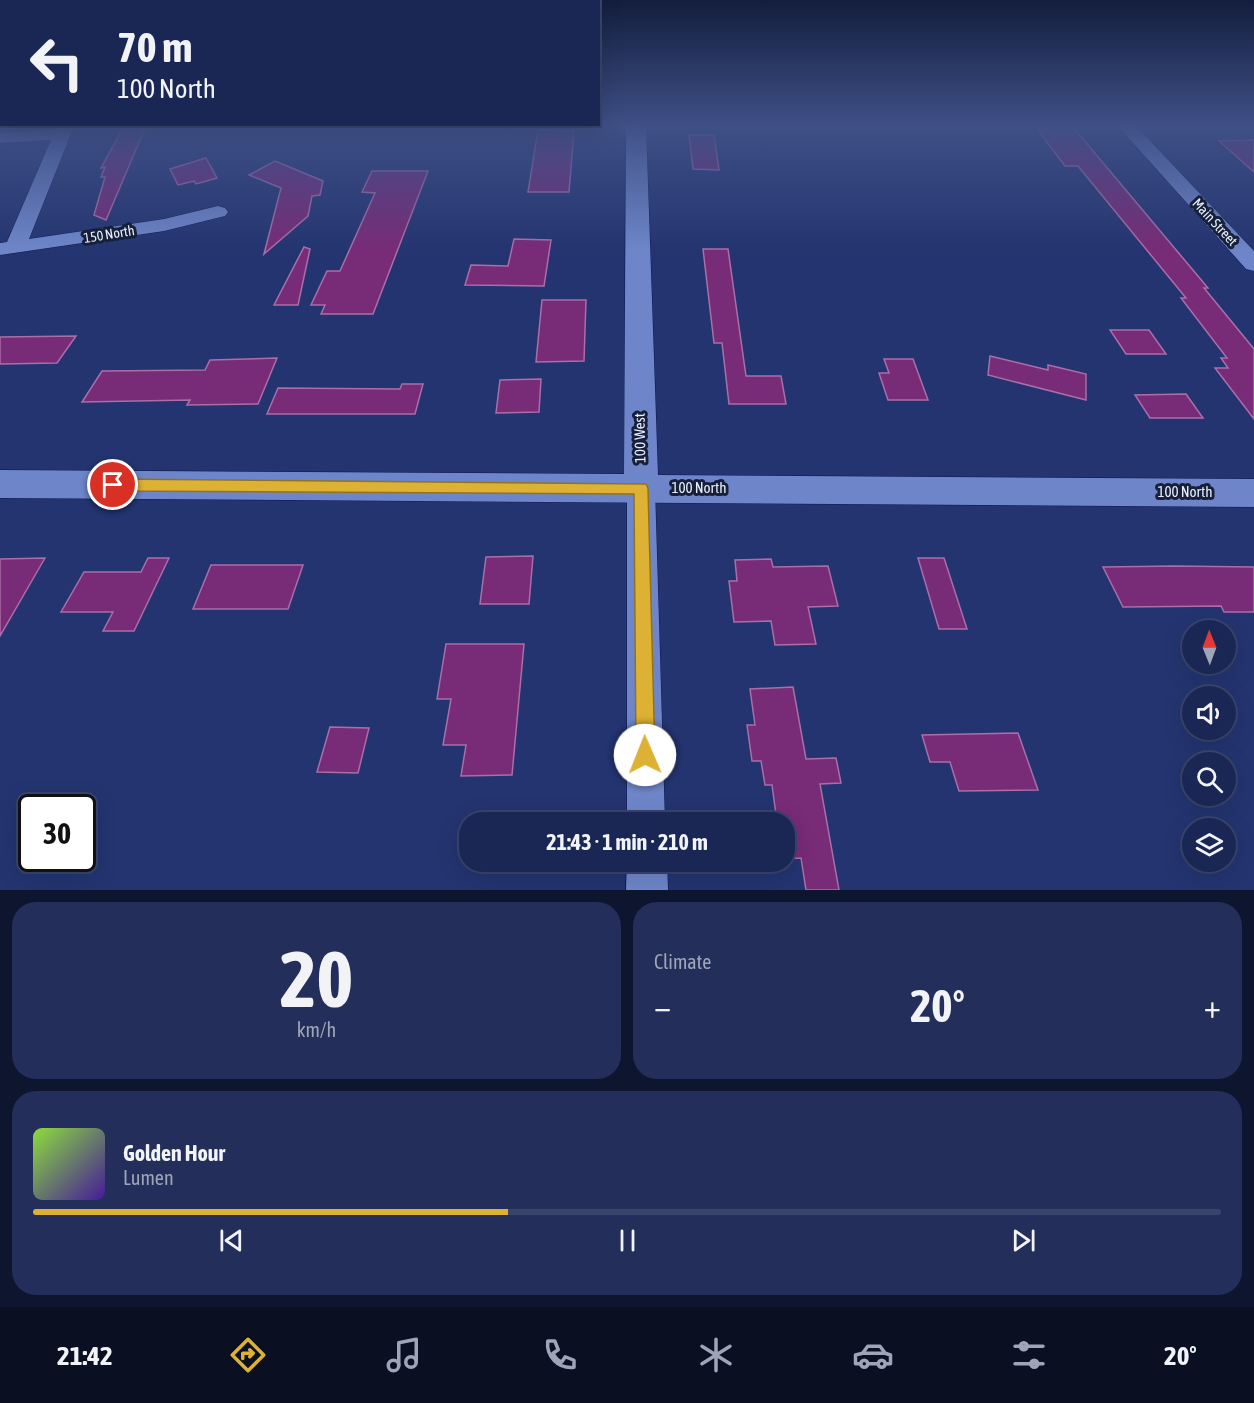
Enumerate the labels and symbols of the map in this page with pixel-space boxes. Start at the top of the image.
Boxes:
street label: Main Street [1189,195,1241,249]
street label: 150 North [82,222,136,246]
street label: 100 West [631,413,648,463]
pin [87,459,138,510]
street label: 100 North [672,479,726,496]
street label: 100 North [1158,483,1212,500]
north arrow [1182,620,1236,674]
position arrow [613,723,677,787]
speed limit sign: 30 [18,794,96,872]

